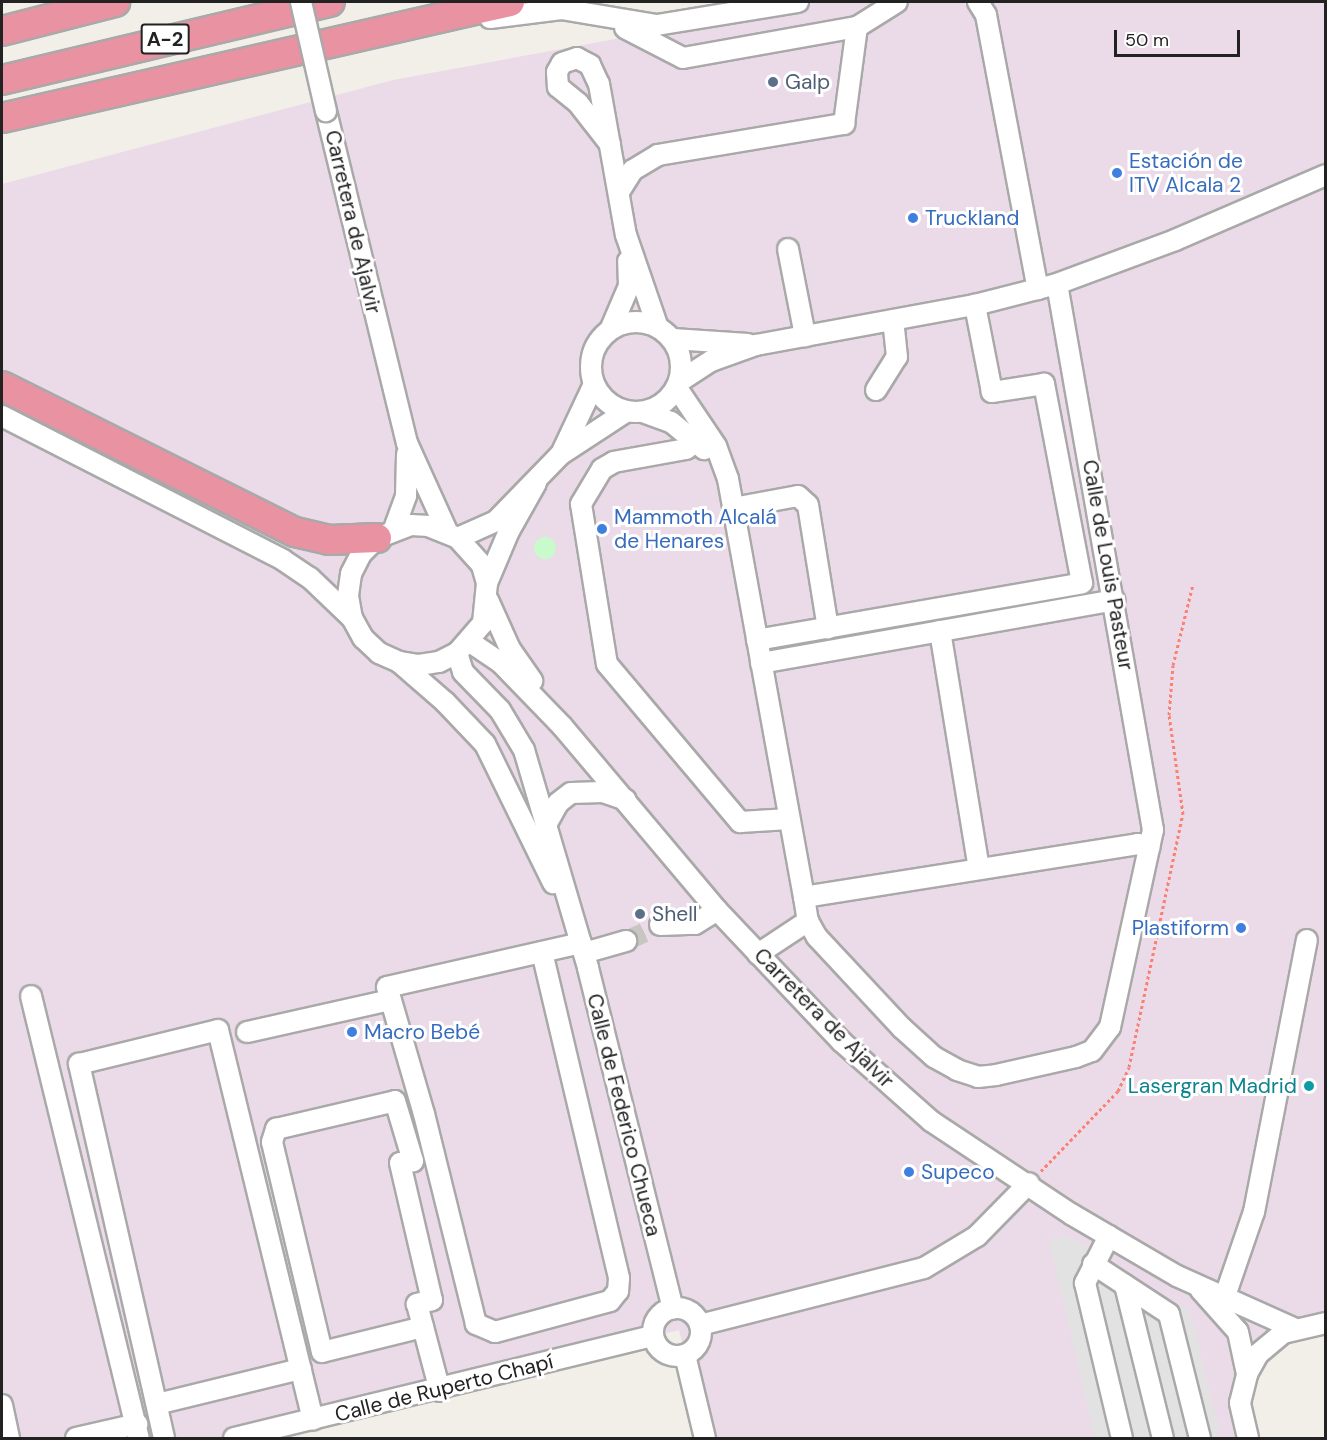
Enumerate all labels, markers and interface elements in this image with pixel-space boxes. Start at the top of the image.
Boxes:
scale bar [1117,18,1243,56]
road number: A-2 [140,22,190,56]
text: 50 m [1125,28,1169,52]
place label: Galp [785,69,830,95]
marker: Galp [766,75,780,89]
street label: Carretera de Ajalvir [320,128,386,316]
place label: Estación de ITV Alcala 2 [1129,148,1243,198]
marker: Estación de ITV Alcala 2 [1110,166,1124,180]
place label: Truckland [925,205,1019,231]
marker: Truckland [906,211,920,225]
street label: Calle de Louis Pasteur [1077,458,1139,672]
place label: Mammoth Alcalá de Henares [614,504,777,554]
marker: Mammoth Alcalá de Henares [595,522,609,536]
place label: Shell [652,901,698,927]
marker: Shell [633,907,647,921]
place label: Plastiform [1132,915,1229,941]
marker: Plastiform [1234,921,1248,935]
street label: Carretera de Ajalvir [749,943,899,1093]
street label: Calle de Federico Chueca [582,991,666,1239]
place label: Macro Bebé [364,1019,480,1045]
marker: Macro Bebé [345,1025,359,1039]
place label: Lasergran Madrid [1128,1073,1297,1099]
marker: Lasergran Madrid [1302,1079,1316,1093]
place label: Supeco [921,1159,995,1185]
marker: Supeco [902,1165,916,1179]
street label: Calle de Ruperto Chapí [332,1349,556,1427]

